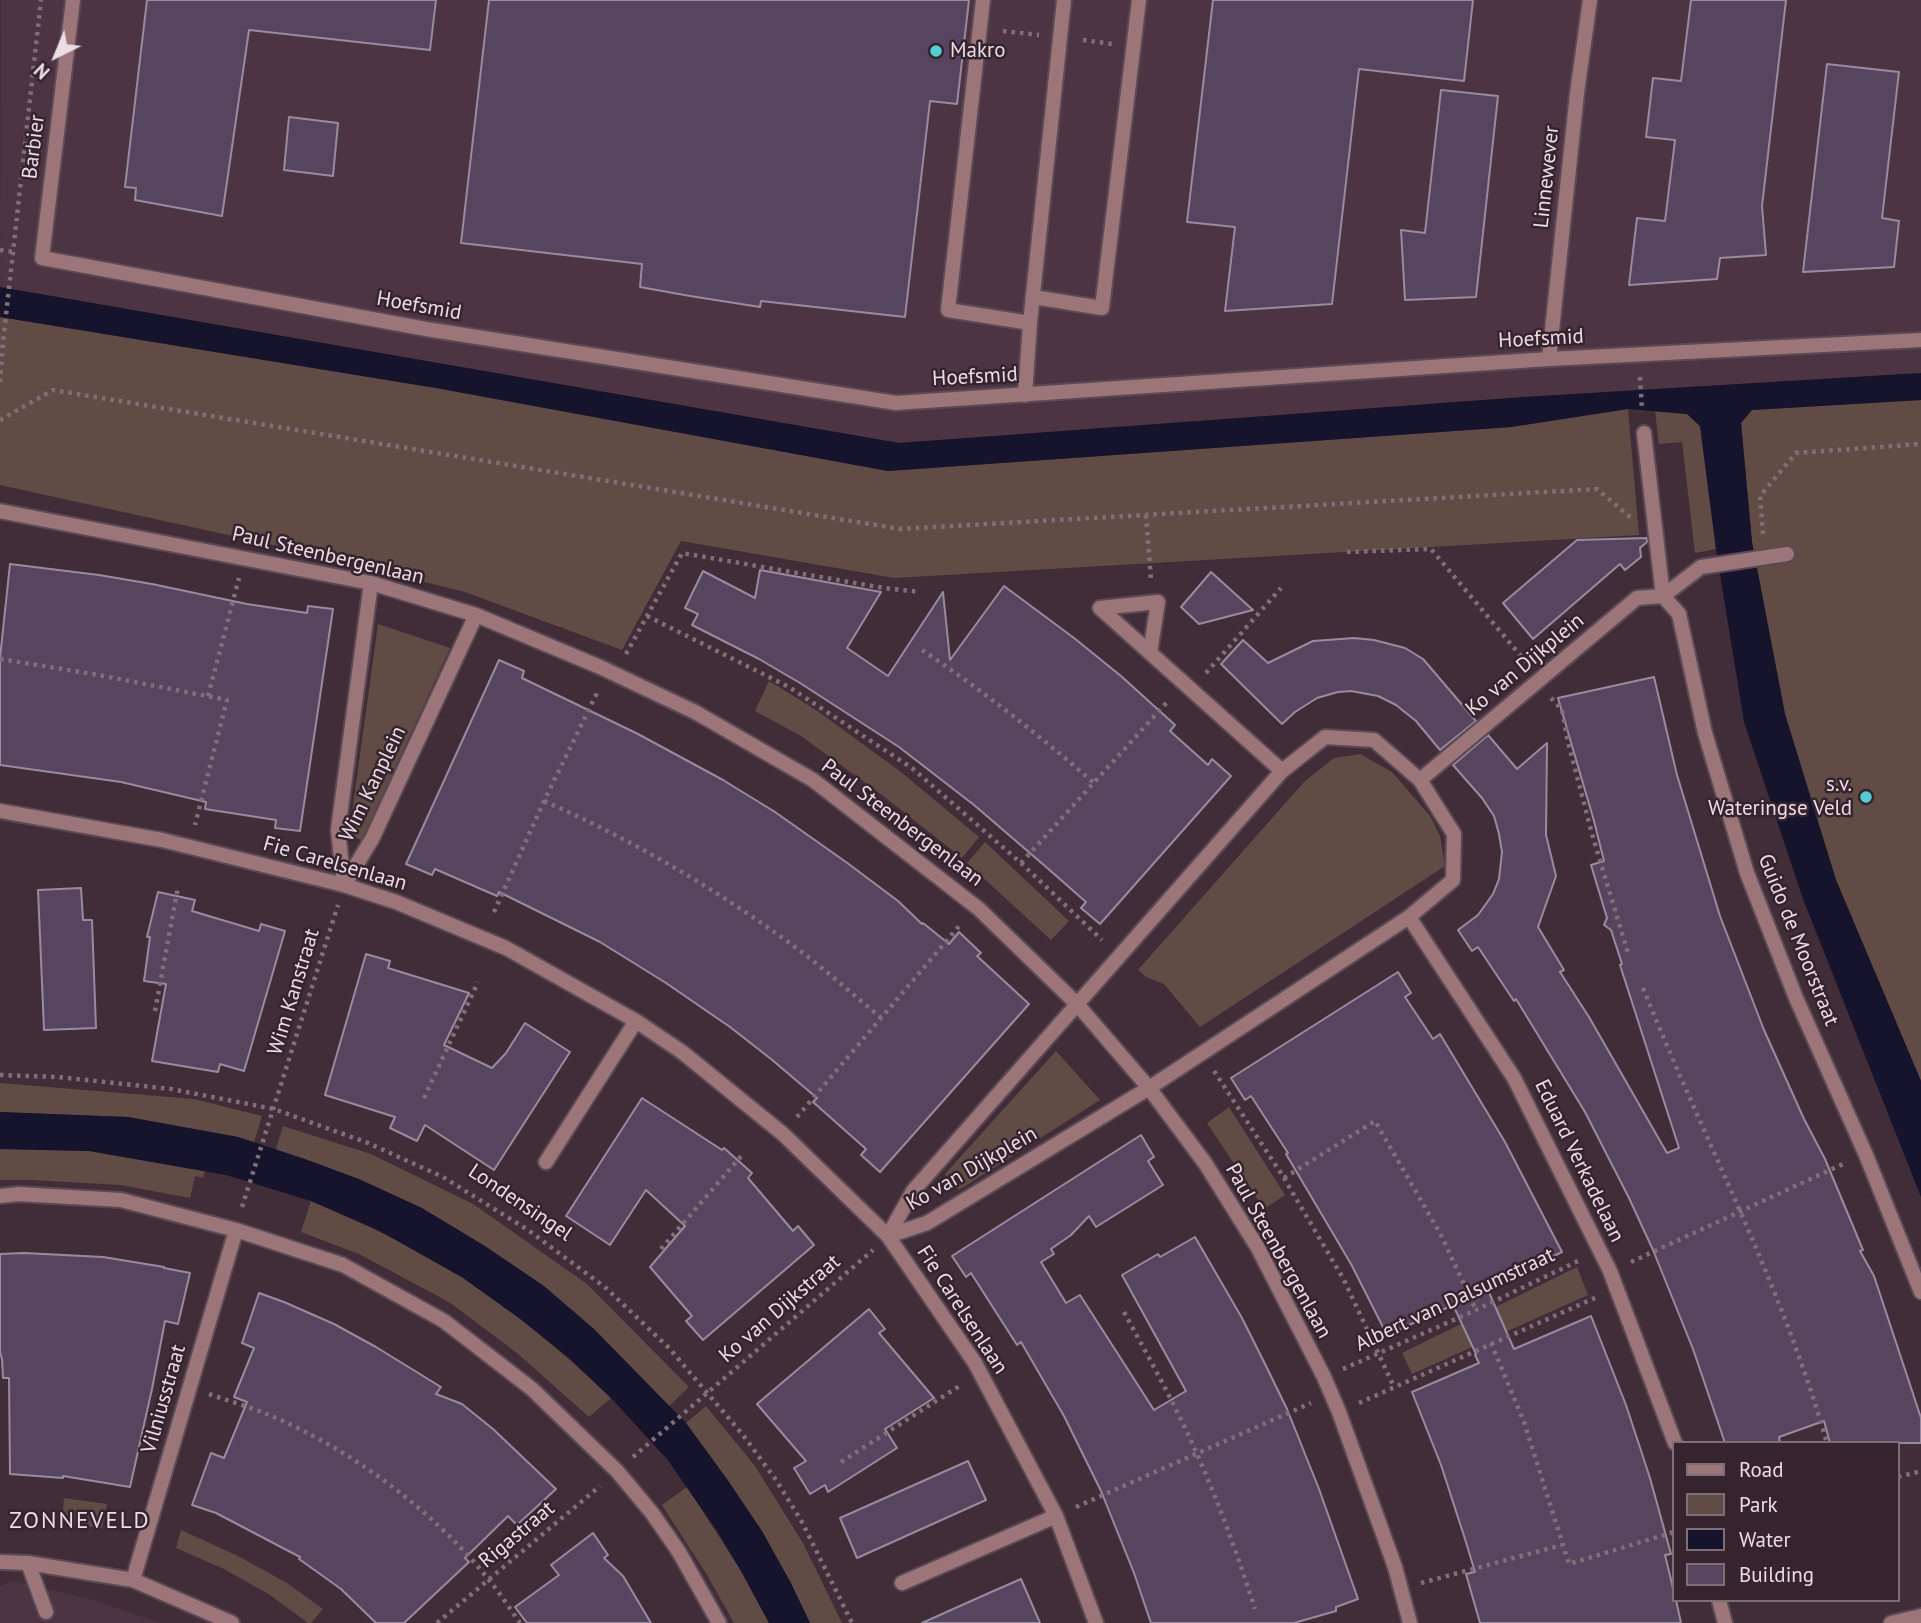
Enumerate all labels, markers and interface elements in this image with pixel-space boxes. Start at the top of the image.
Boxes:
north arrow [21,21,91,91]
place label: Makro [950,38,1005,64]
marker: Makro [928,43,944,59]
text: N [29,58,54,84]
street label: Barbier [18,113,50,181]
street label: Linnewever [1529,124,1565,230]
street label: Hoefsmid [375,286,463,326]
street label: Hoefsmid [1498,324,1584,354]
street label: Hoefsmid [932,362,1018,392]
street label: Paul Steenbergenlaan [230,522,426,590]
street label: Ko van Dijkplein [1461,608,1589,722]
street label: Wim Kanplein [334,722,412,846]
street label: Paul Steenbergenlaan [816,754,988,892]
place label: s.v. Wateringse Veld [1708,772,1852,822]
marker: s.v. Wateringse Veld [1858,789,1874,805]
street label: Fie Carelsenlaan [260,831,410,897]
street label: Guido de Moorstraat [1752,851,1844,1029]
street label: Wim Kanstraat [263,926,325,1058]
street label: Eduard Verkadelaan [1529,1076,1629,1246]
street label: Ko van Dijkplein [902,1121,1042,1217]
street label: Londensingel [463,1159,577,1247]
street label: Paul Steenbergenlaan [1219,1159,1337,1343]
street label: Fie Carelsenlaan [911,1241,1013,1379]
street label: Albert van Dalsumstraat [1351,1243,1559,1357]
street label: Ko van Dijkstraat [714,1250,846,1368]
street label: Vilniusstraat [136,1342,192,1456]
legend [1672,1441,1900,1602]
text: Road [1739,1456,1783,1483]
text: Park [1739,1491,1778,1518]
street label: Rigastraat [474,1496,560,1574]
district label: ZONNEVELD [10,1507,150,1535]
text: Water [1739,1526,1791,1553]
text: Building [1739,1561,1814,1588]

